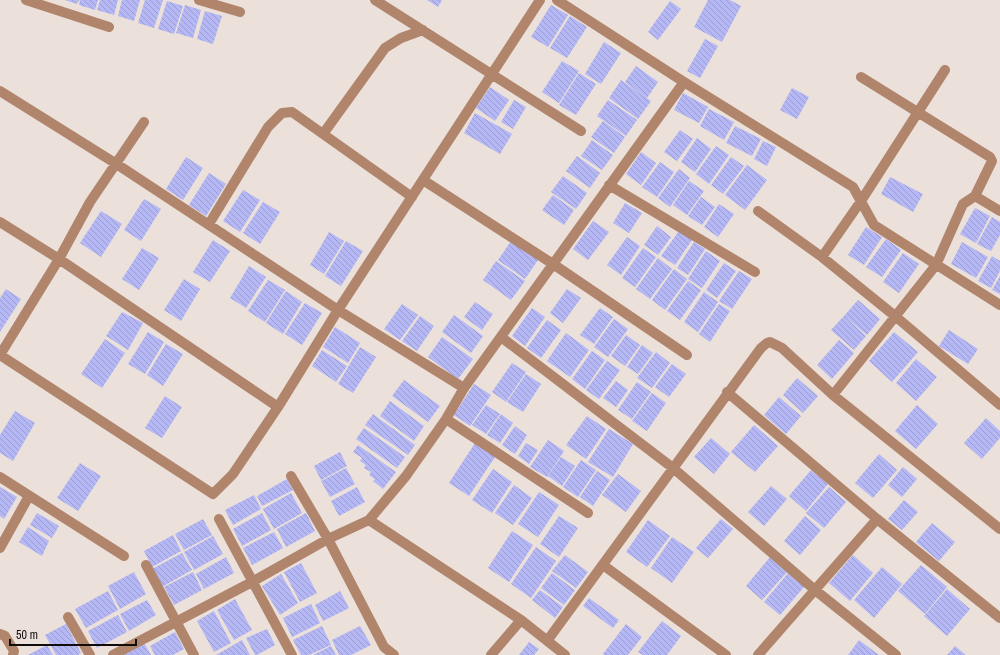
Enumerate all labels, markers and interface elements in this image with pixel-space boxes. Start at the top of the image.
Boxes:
scale bar [10,621,136,647]
text: 50 m [16,627,38,643]

